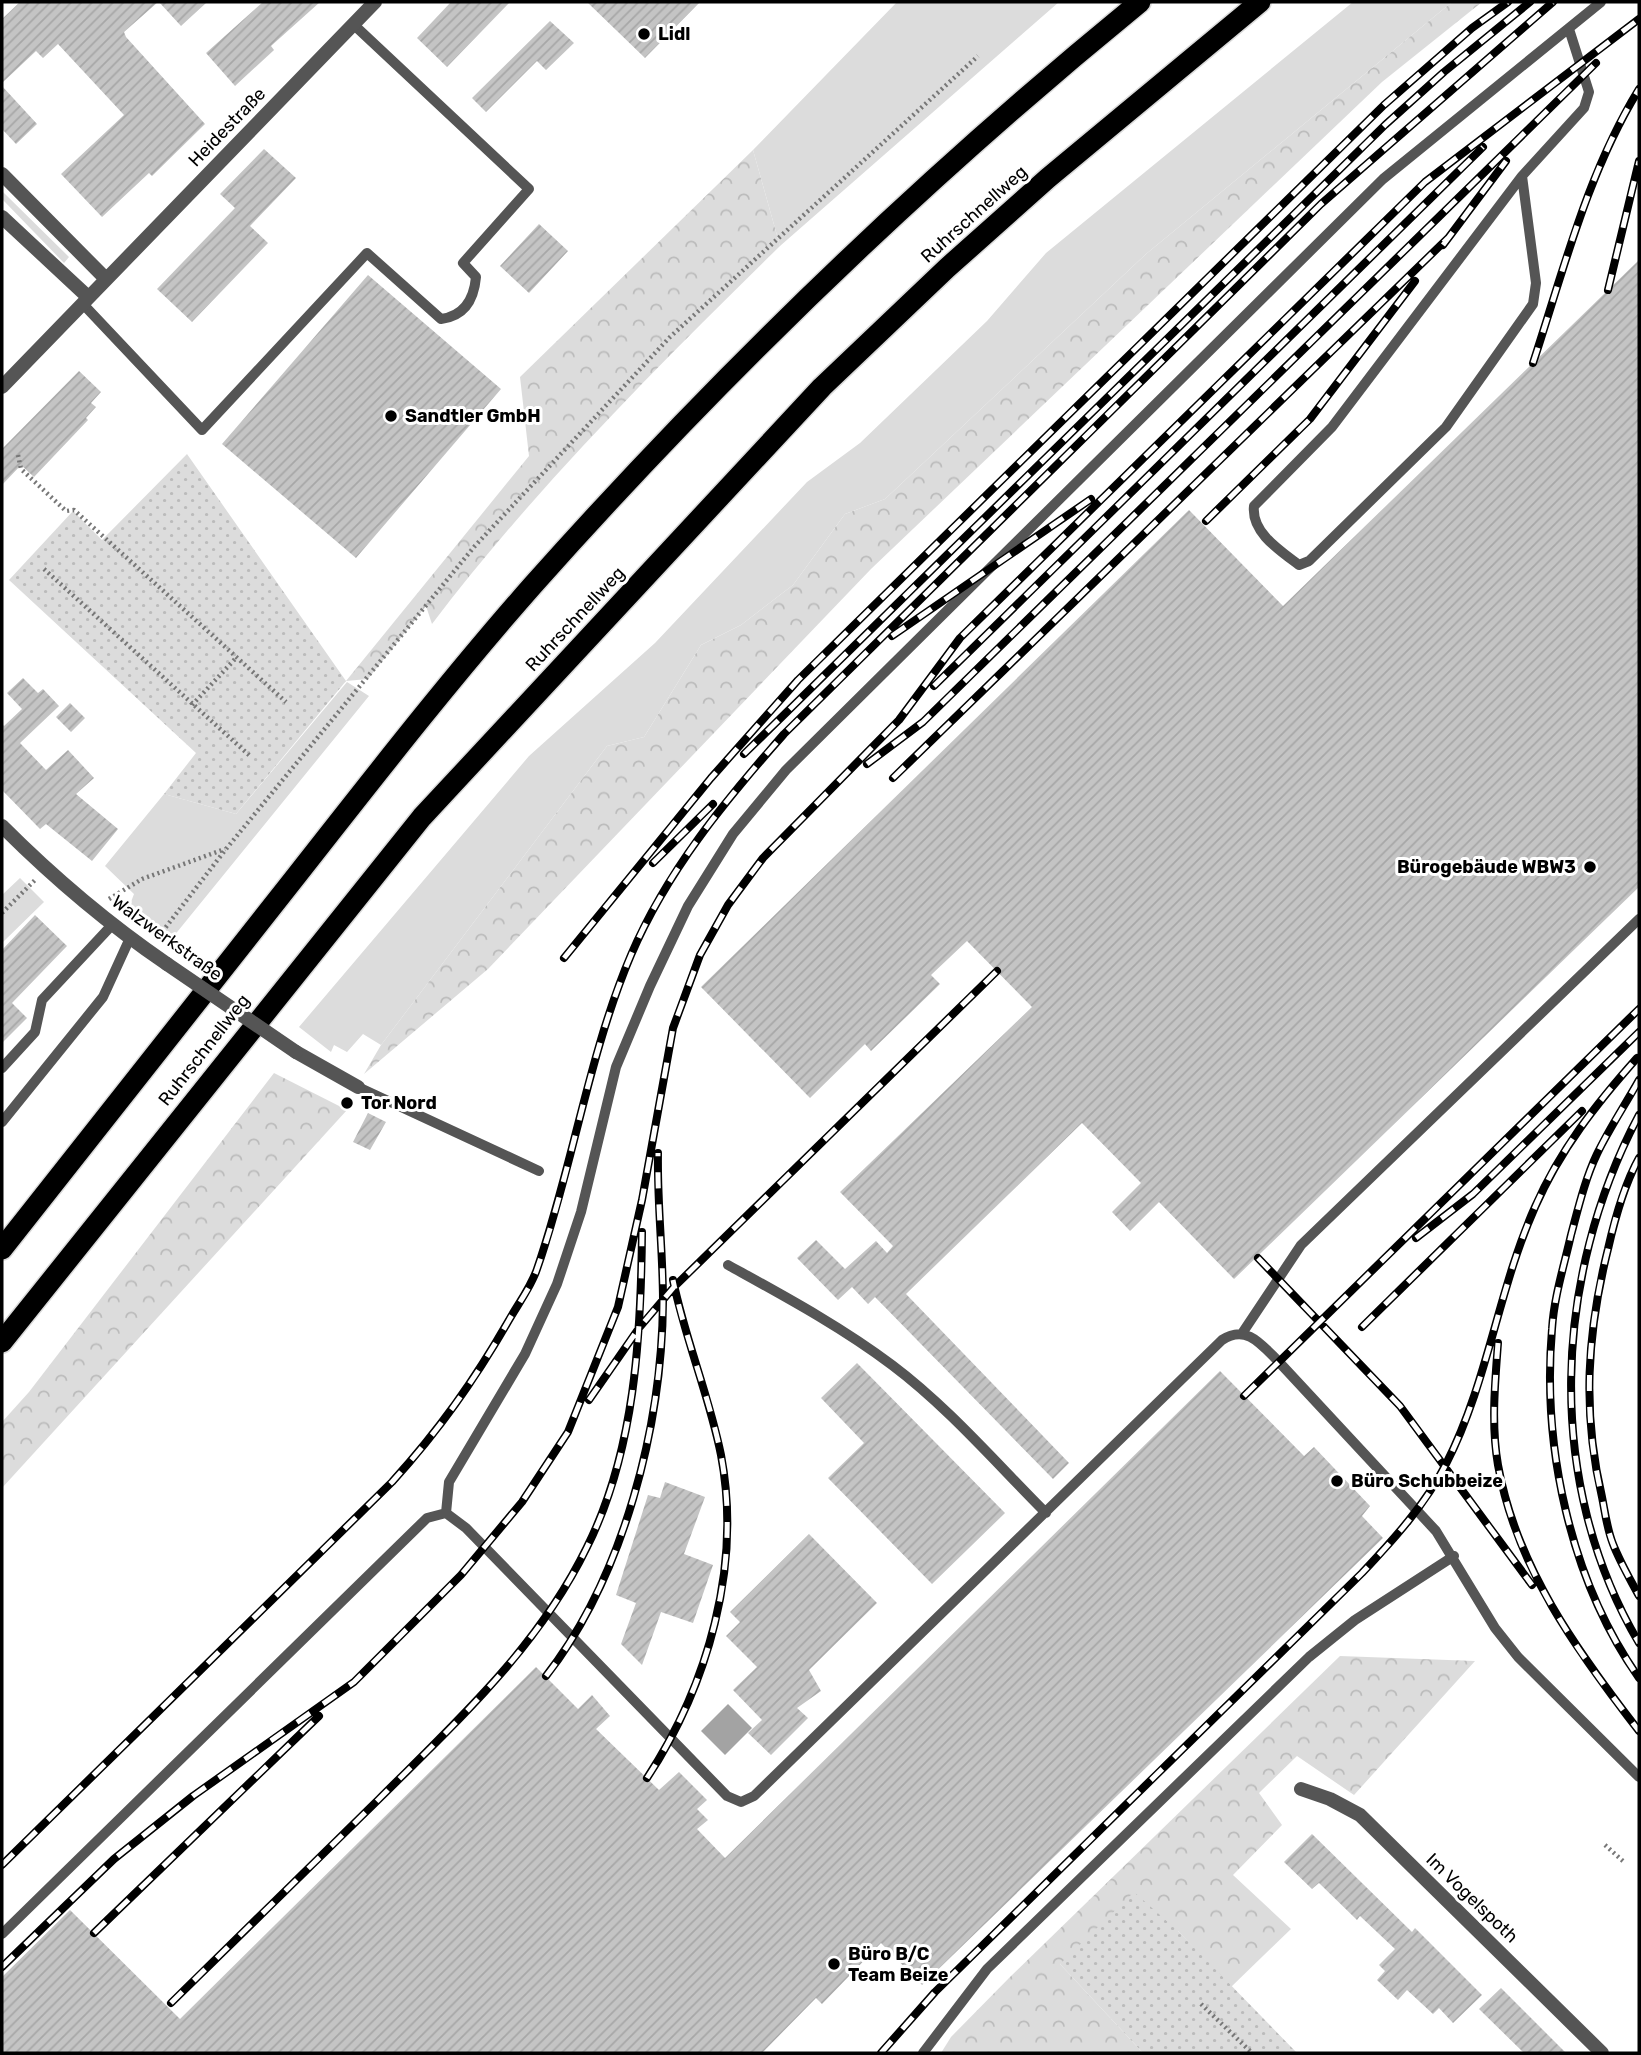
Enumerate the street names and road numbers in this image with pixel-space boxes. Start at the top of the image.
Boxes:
street label: Heidestraße [184,83,270,171]
street label: Ruhrschnellweg [916,161,1032,267]
street label: Ruhrschnellweg [521,562,629,676]
street label: Walzwerkstraße [107,891,227,985]
street label: Ruhrschnellweg [154,990,254,1110]
street label: Im Vogelspoth [1421,1849,1523,1947]

